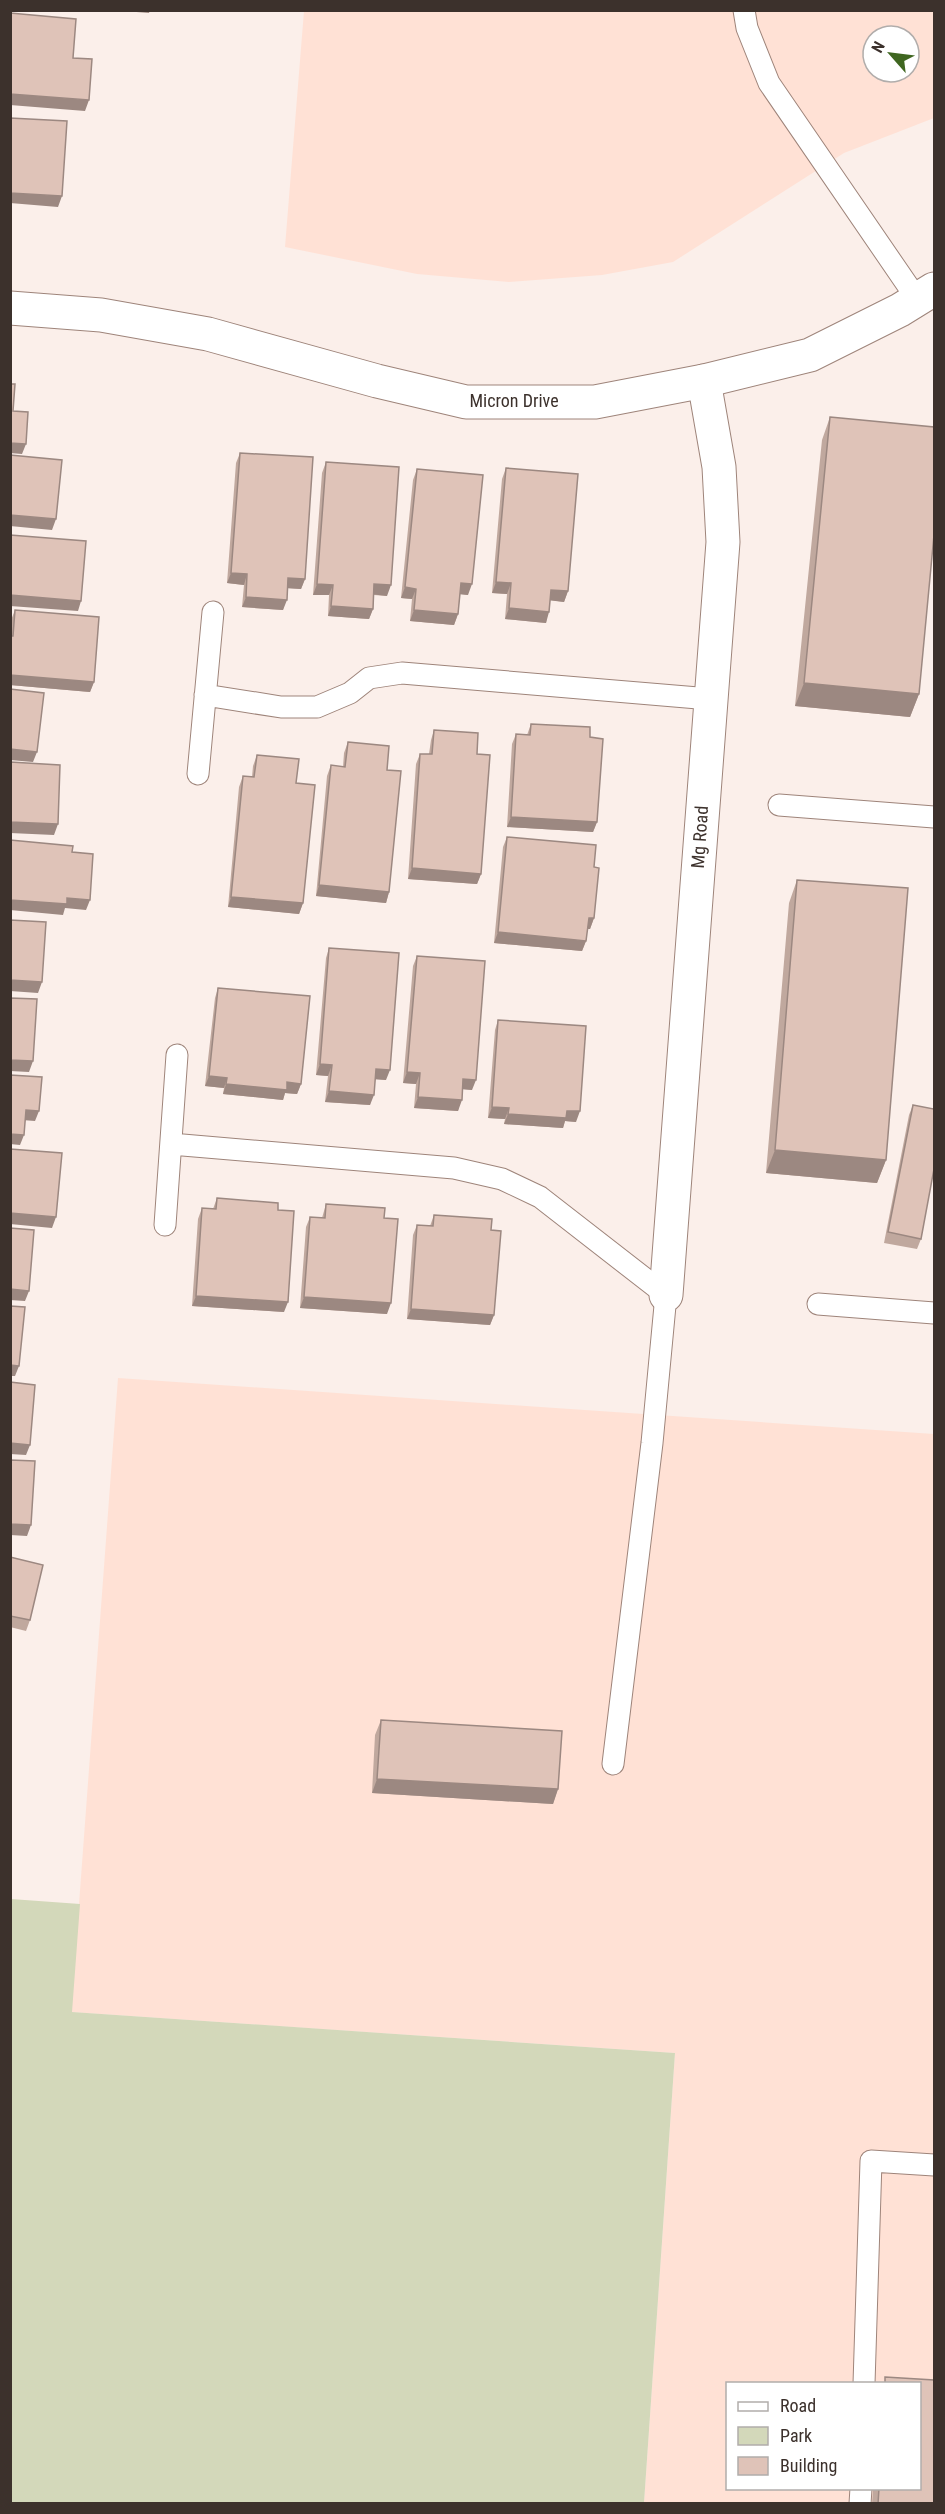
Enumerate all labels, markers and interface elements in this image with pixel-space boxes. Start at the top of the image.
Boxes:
north arrow [861,24,921,84]
text: N [868,38,889,56]
street label: Micron Drive [469,390,559,411]
street label: Mg Road [687,805,712,869]
legend [726,2382,921,2490]
text: Road [780,2395,816,2416]
text: Park [780,2425,812,2446]
text: Building [780,2455,837,2476]

